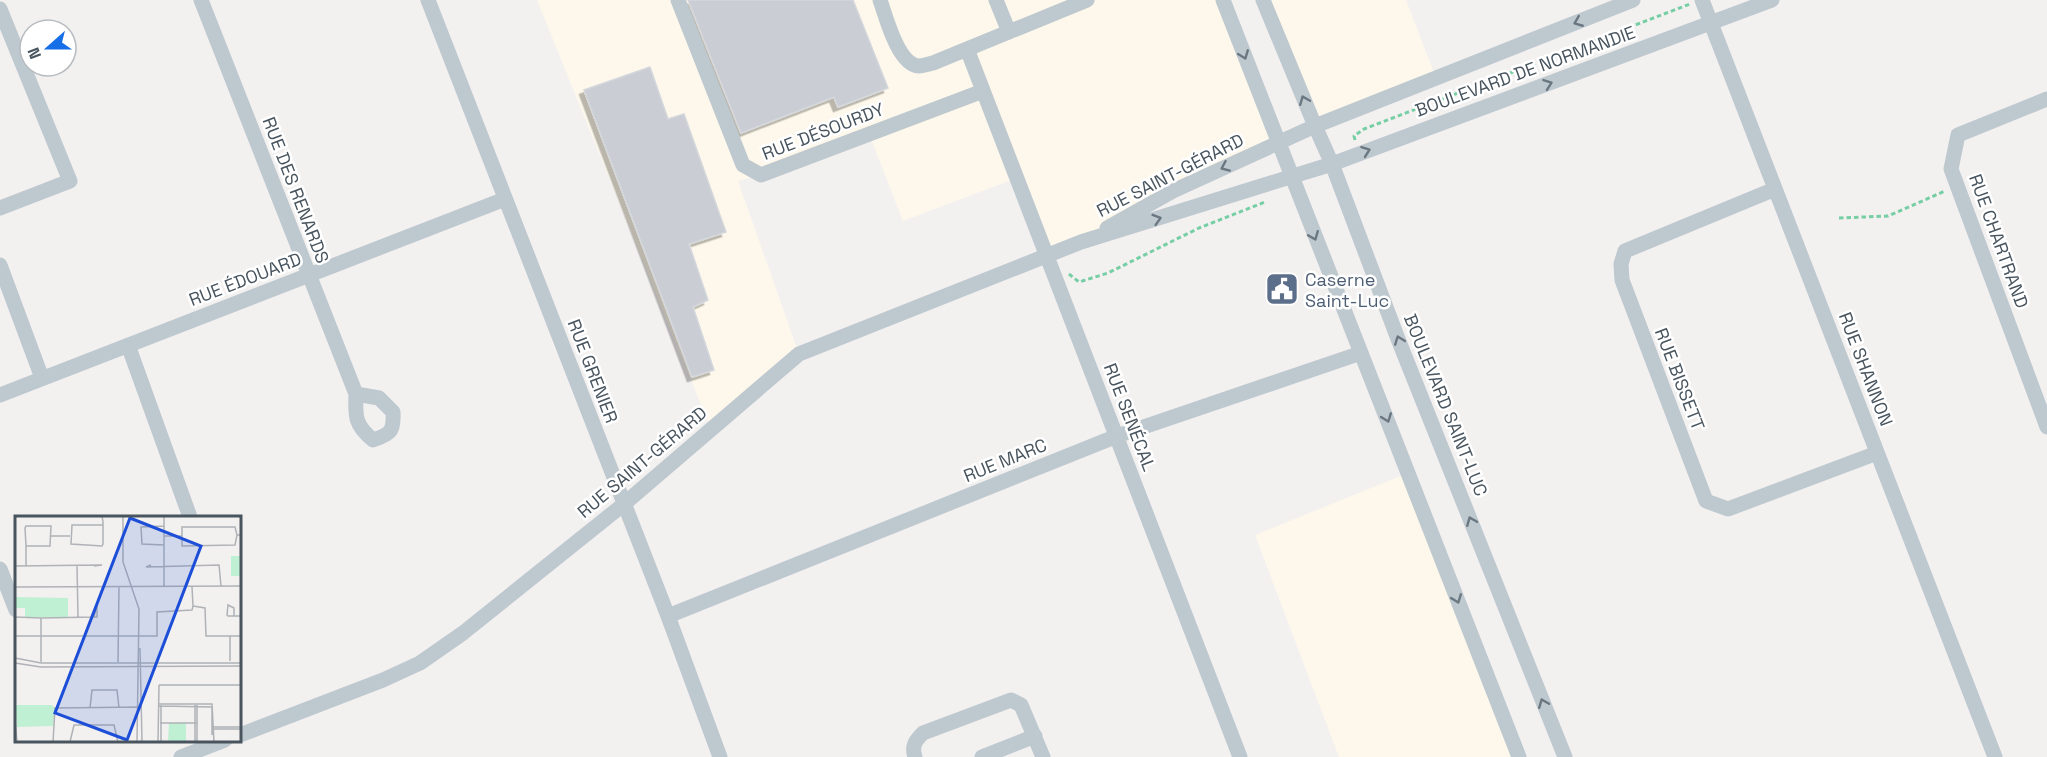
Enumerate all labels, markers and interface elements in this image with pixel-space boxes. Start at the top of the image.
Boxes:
one-way arrow [1573,15,1584,27]
north arrow [18,18,78,78]
street label: BOULEVARD DE NORMANDIE [1412,20,1638,122]
text: N [23,44,46,62]
one-way arrow [1237,48,1249,59]
one-way arrow [1543,78,1553,91]
one-way arrow [1299,96,1311,107]
street label: RUE DÉSOURDY [759,97,887,165]
street label: RUE DES RENARDS [257,114,335,266]
street label: RUE SAINT-GÉRARD [1093,128,1247,222]
one-way arrow [1360,146,1370,159]
one-way arrow [1220,160,1231,172]
street label: RUE CHARTRAND [1964,171,2034,311]
one-way arrow [1151,214,1162,226]
one-way arrow [1307,230,1319,241]
street label: RUE ÉDOUARD [186,247,304,311]
place label: Caserne Saint-Luc [1305,268,1389,312]
public building icon: Caserne Saint-Luc [1264,271,1300,307]
street label: RUE SHANNON [1834,309,1898,429]
street label: BOULEVARD SAINT-LUC [1399,311,1493,499]
street label: RUE GRENIER [563,316,623,426]
street label: RUE BISSETT [1650,325,1710,434]
one-way arrow [1394,335,1406,346]
street label: RUE SENÉCAL [1099,360,1161,474]
street label: RUE SAINT-GÉRARD [573,401,711,523]
one-way arrow [1379,412,1392,422]
street label: RUE MARC [960,433,1050,487]
inset map [15,516,242,742]
one-way arrow [1466,517,1478,528]
one-way arrow [1450,593,1463,604]
one-way arrow [1538,698,1550,709]

